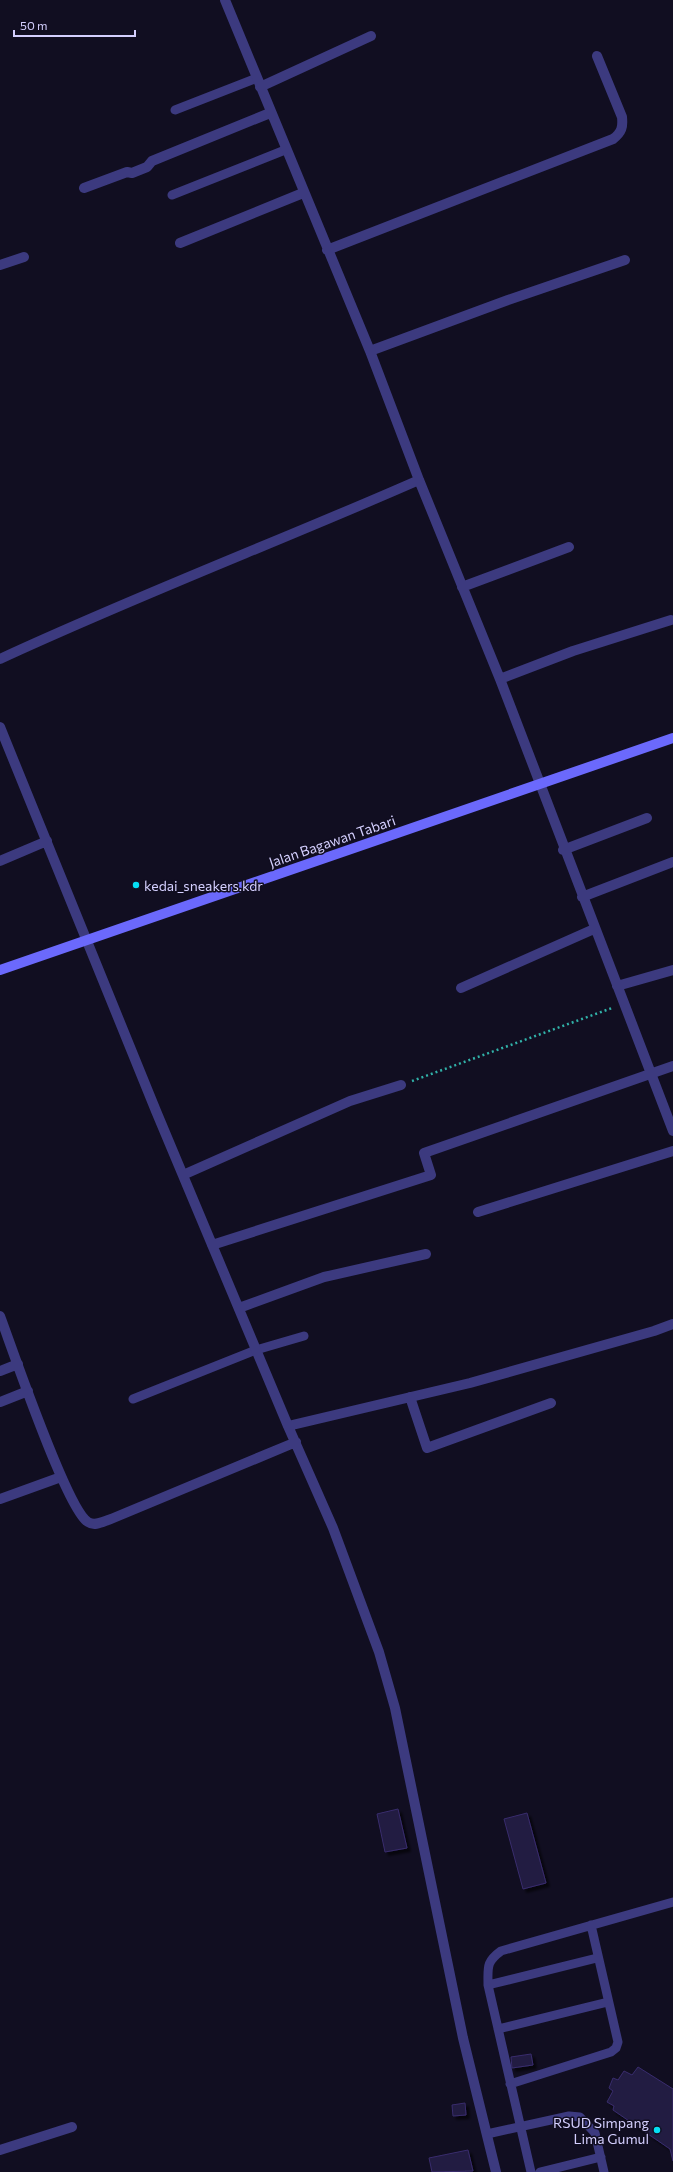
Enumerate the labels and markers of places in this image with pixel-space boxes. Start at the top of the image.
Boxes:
place label: kedai_sneakers.kdr [144,877,263,894]
marker: kedai_sneakers.kdr [131,880,141,890]
place label: RSUD Simpang Lima Gumul [553,2114,649,2147]
marker: RSUD Simpang Lima Gumul [652,2125,662,2135]

